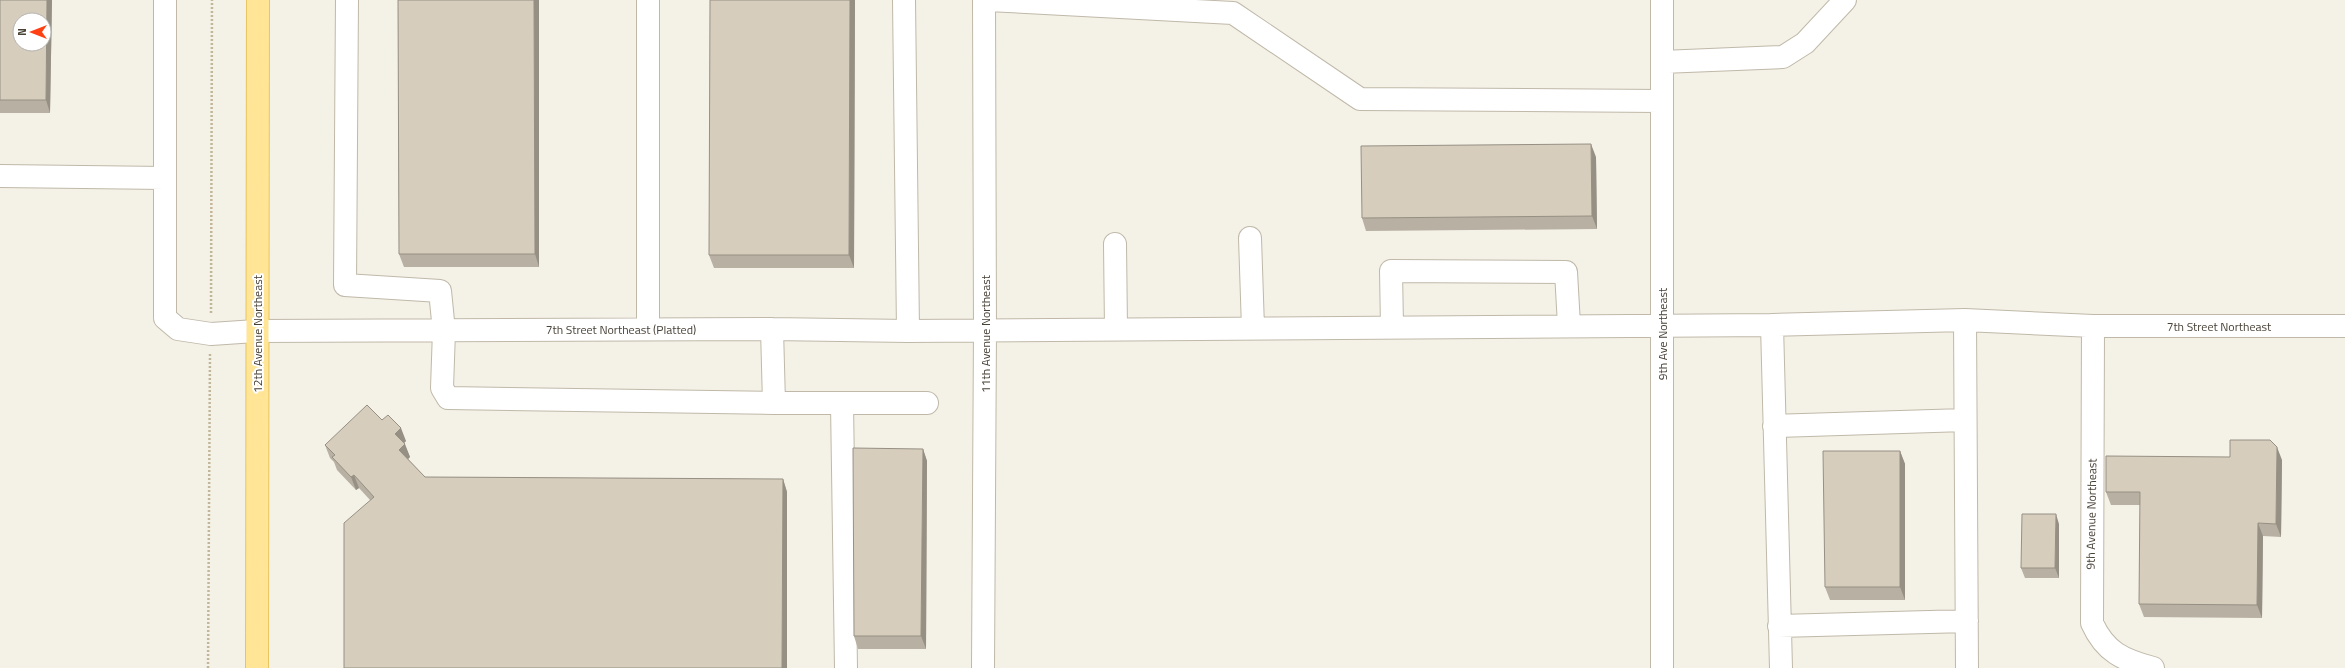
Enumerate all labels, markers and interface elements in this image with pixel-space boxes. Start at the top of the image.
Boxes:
north arrow [12,12,52,52]
text: N [14,28,30,36]
street label: 12th Avenue Northeast [248,274,267,393]
street label: 11th Avenue Northeast [976,274,995,393]
street label: 9th Ave Northeast [1653,287,1672,380]
street label: 7th Street Northeast [2167,317,2272,336]
street label: 7th Street Northeast (Platted) [546,320,696,339]
street label: 9th Avenue Northeast [2081,457,2101,570]

